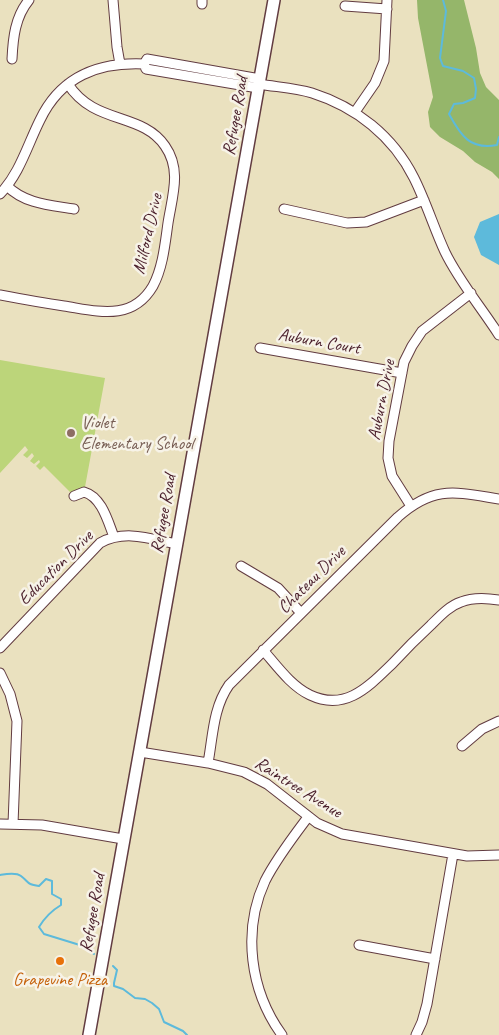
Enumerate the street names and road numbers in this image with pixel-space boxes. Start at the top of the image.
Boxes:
street label: Refugee Road [218,75,254,157]
street label: Milford Drive [128,192,168,276]
street label: Auburn Court [276,324,362,360]
street label: Auburn Drive [364,358,400,442]
street label: Refugee Road [146,473,182,555]
street label: Education Drive [14,526,98,610]
street label: Chateau Drive [274,542,350,618]
street label: Raintree Avenue [250,753,346,823]
street label: Refugee Road [75,872,111,954]

